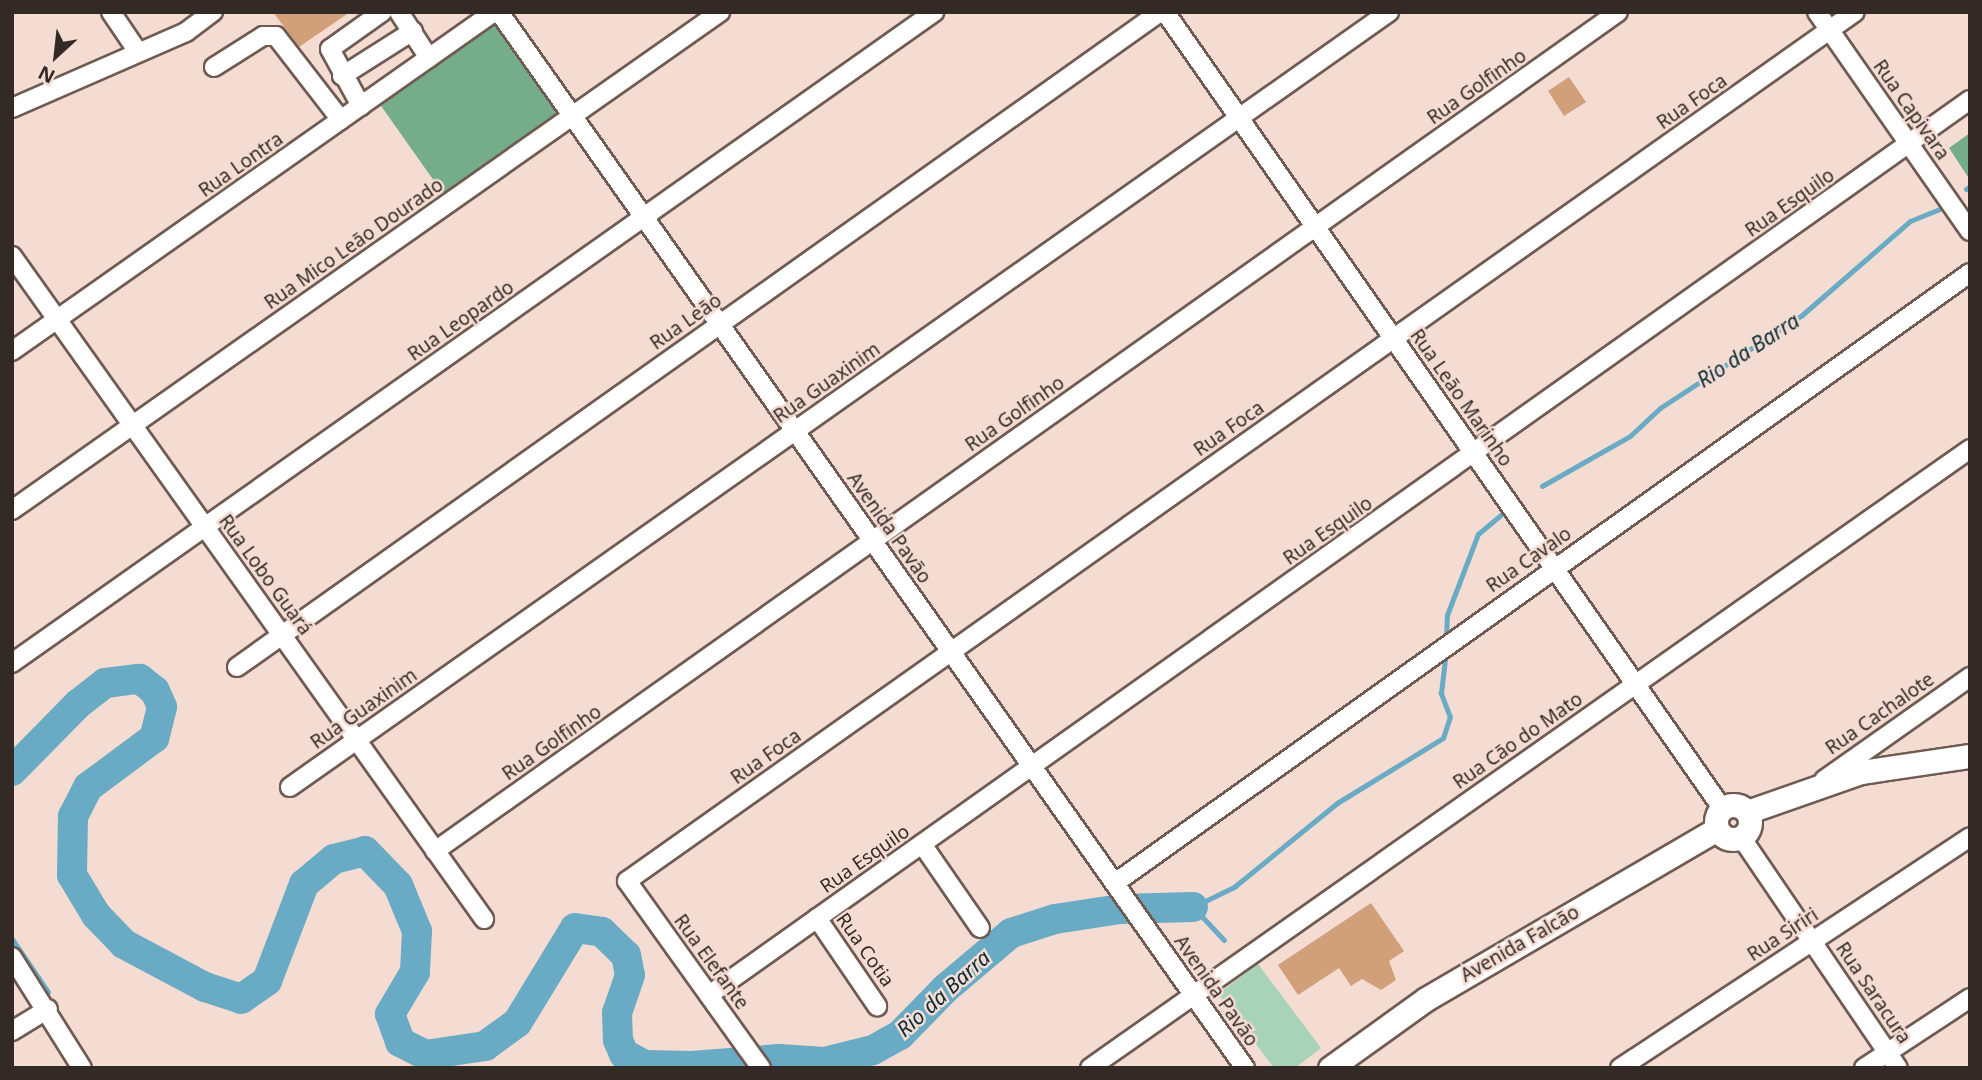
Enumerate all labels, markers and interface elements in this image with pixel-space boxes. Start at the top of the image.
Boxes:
north arrow [21,21,91,91]
street label: Rua Golfinho [1423,44,1531,130]
street label: Rua Capivara [1868,56,1954,164]
text: N [34,60,59,90]
street label: Rua Foca [1653,70,1731,134]
street label: Rua Lontra [195,128,287,202]
street label: Rua Esquilo [1741,164,1839,242]
street label: Rua Mico Leão Dourado [260,174,448,314]
street label: Rua Leopardo [404,276,518,366]
street label: Rua Leão [646,289,726,355]
water label: Rio da Barra [1692,308,1804,392]
street label: Rua Leão Marinho [1405,325,1517,471]
street label: Rua Guaxinim [769,338,885,428]
street label: Rua Golfinho [961,371,1069,457]
street label: Rua Foca [1190,397,1268,461]
street label: Avenida Pavão [842,468,936,588]
street label: Rua Esquilo [1279,492,1377,570]
street label: Rua Lobo Guará [214,510,316,640]
street label: Rua Cavalo [1482,522,1576,598]
street label: Rua Guaxinim [306,664,422,754]
street label: Rua Cachalote [1821,668,1939,760]
street label: Rua Cão do Mato [1449,688,1587,794]
street label: Rua Golfinho [498,700,606,786]
street label: Rua Foca [727,725,805,789]
street label: Rua Esquilo [816,820,914,898]
street label: Avenida Falcão [1457,901,1583,987]
street label: Rua Siriri [1743,904,1823,966]
street label: Rua Cotia [831,909,899,991]
street label: Rua Elefante [669,910,753,1014]
street label: Avenida Pavão [1169,931,1263,1051]
street label: Rua Saracura [1831,938,1915,1048]
water label: Rio da Barra [891,944,995,1042]

